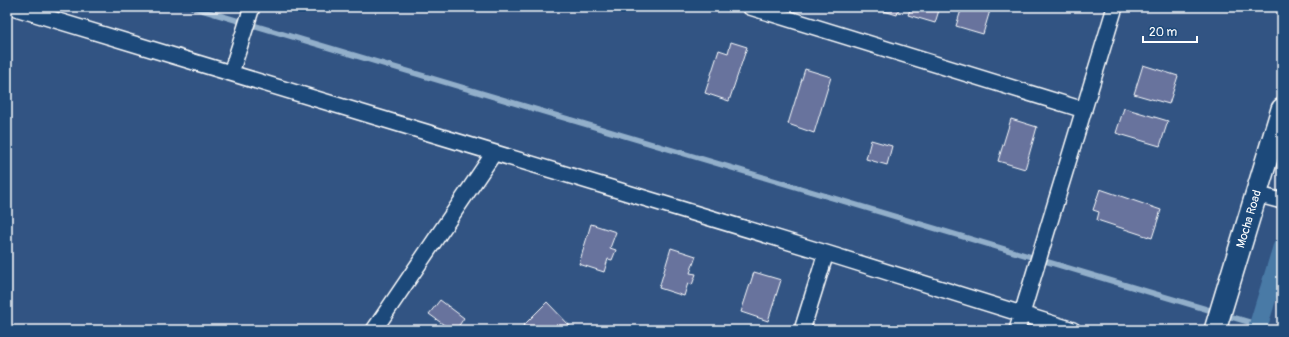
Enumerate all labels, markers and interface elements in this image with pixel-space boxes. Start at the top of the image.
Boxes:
scale bar [1143,18,1197,44]
text: 20 m [1149,25,1178,40]
street label: Mocha Road [1233,188,1265,250]

